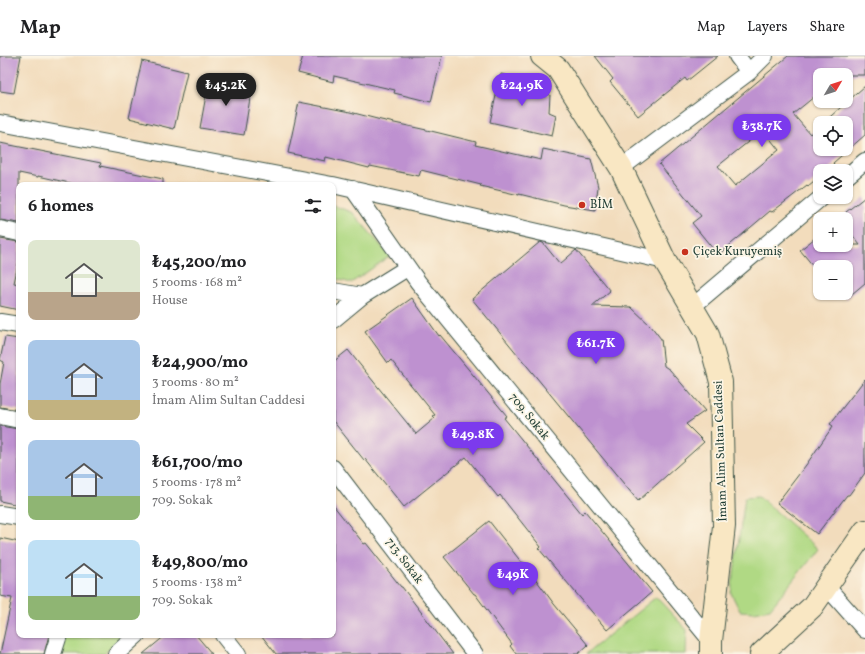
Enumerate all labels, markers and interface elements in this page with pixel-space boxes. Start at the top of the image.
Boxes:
text: Map [20,15,61,41]
text: Map [697,18,725,37]
text: Layers [747,18,787,37]
text: Share [809,18,845,37]
north arrow [813,68,853,108]
map controls [813,68,853,300]
pin: ₺45.2K [193,73,259,107]
pin: ₺24.9K [489,73,555,107]
text: ₺45.2K [205,77,247,95]
text: ₺24.9K [501,77,543,95]
pin: ₺38.7K [729,114,795,148]
button: locate [813,116,853,156]
text: ₺38.7K [742,118,782,136]
button: layers [813,164,853,204]
text: 6 homes [28,195,94,218]
icon: filters [302,195,324,217]
place label: BİM [590,197,613,213]
marker: BİM [577,200,587,210]
button: + [813,212,853,252]
place label: Çiçek Kuruyemiş [693,244,782,260]
marker: Çiçek Kuruyemiş [680,247,690,257]
text: ₺45,200/mo [152,251,246,274]
icon: home [60,256,108,304]
button: − [813,260,853,300]
text: 5 rooms · 168 m² [152,274,242,292]
text: House [152,292,188,310]
pin: ₺61.7K [563,331,629,365]
text: ₺61.7K [577,335,615,353]
text: ₺24,900/mo [152,351,248,374]
icon: home [60,356,108,404]
text: 3 rooms · 80 m² [152,374,239,392]
street label: İmam Alim Sultan Caddesi [711,380,731,522]
street label: 709. Sokak [505,390,553,444]
text: İmam Alim Sultan Caddesi [152,392,305,410]
pin: ₺49.8K [440,422,506,456]
text: ₺49.8K [452,426,494,444]
text: ₺61,700/mo [152,451,243,474]
icon: home [60,456,108,504]
text: 5 rooms · 178 m² [152,474,241,492]
text: 709. Sokak [152,492,213,510]
street label: 713. Sokak [381,535,427,588]
text: ₺49,800/mo [152,551,248,574]
icon: home [60,556,108,604]
pin: ₺49K [489,562,537,596]
text: ₺49K [497,566,529,584]
text: 5 rooms · 138 m² [152,574,242,592]
text: 709. Sokak [152,592,213,610]

